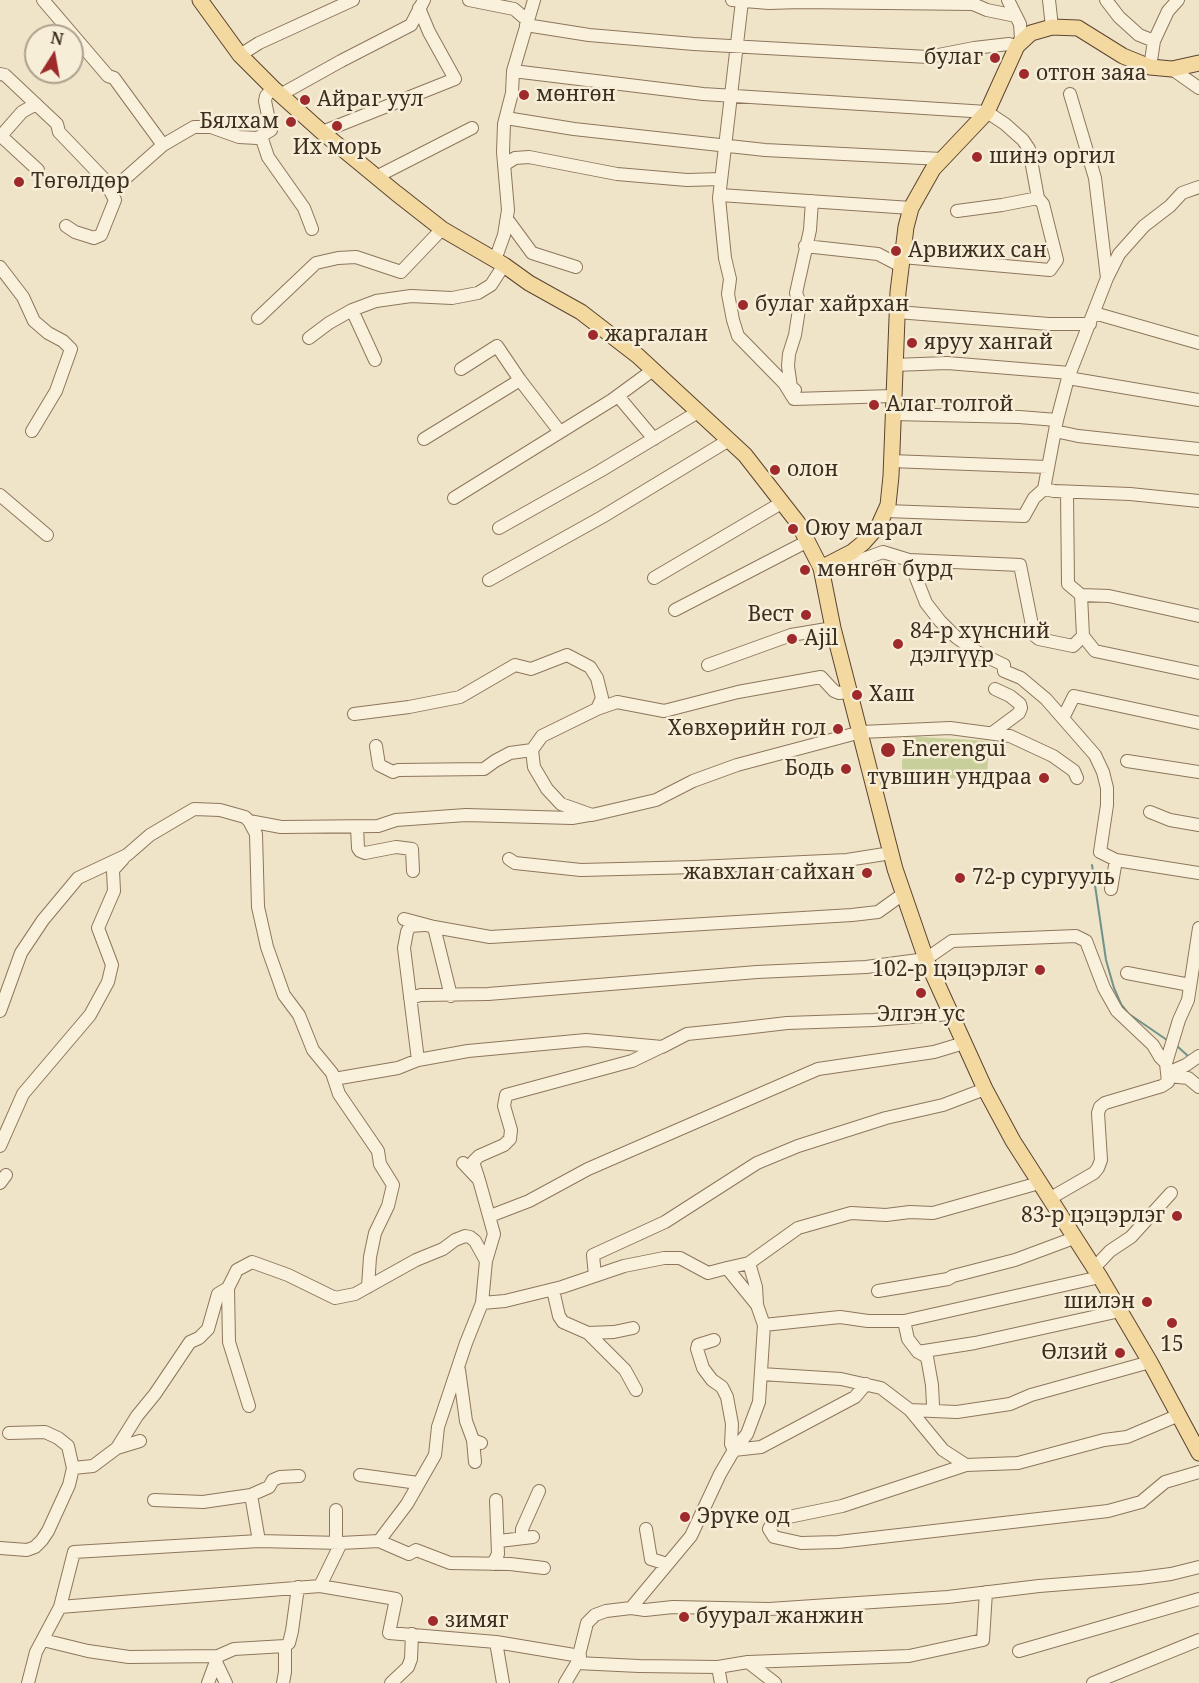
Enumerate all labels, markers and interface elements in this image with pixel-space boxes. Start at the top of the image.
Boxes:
north arrow [24,24,84,84]
text: N [49,26,65,50]
place label: булаг [924,45,983,71]
marker: булаг [988,51,1002,65]
place label: отгон заяа [1036,61,1147,87]
marker: отгон заяа [1017,67,1031,81]
place label: мөнгөн [536,82,616,108]
place label: Айраг уул [317,87,424,113]
marker: мөнгөн [517,88,531,102]
marker: Айраг уул [298,93,312,107]
place label: Бялхам [199,109,279,135]
marker: Бялхам [284,115,298,129]
marker: Их морь [330,119,344,133]
place label: Их морь [293,135,381,161]
place label: шинэ оргил [989,144,1115,170]
marker: шинэ оргил [970,150,984,164]
place label: Төгөлдөр [31,169,130,195]
marker: Төгөлдөр [12,175,26,189]
place label: Арвижих сан [908,238,1047,264]
marker: Арвижих сан [889,244,903,258]
place label: булаг хайрхан [755,292,909,318]
marker: булаг хайрхан [736,298,750,312]
place label: жаргалан [605,322,708,348]
marker: жаргалан [586,328,600,342]
place label: яруу хангай [924,330,1053,356]
marker: яруу хангай [905,336,919,350]
place label: Алаг толгой [886,392,1014,418]
marker: Алаг толгой [867,398,881,412]
place label: олон [787,457,838,483]
marker: олон [768,463,782,477]
place label: Оюу марал [805,516,923,542]
marker: Оюу марал [786,522,800,536]
place label: мөнгөн бүрд [817,557,953,583]
marker: мөнгөн бүрд [798,563,812,577]
place label: Вест [748,602,794,628]
marker: Вест [799,608,813,622]
place label: 84-р хүнсний дэлгүүр [910,619,1050,669]
place label: Ajil [804,626,838,652]
marker: Ajil [785,632,799,646]
marker: 84-р хүнсний дэлгүүр [891,637,905,651]
place label: Хаш [869,682,915,708]
marker: Хаш [850,688,864,702]
place label: Хөвхөрийн гол [668,716,826,742]
marker: Хөвхөрийн гол [831,722,845,736]
place label: Enerengui [902,737,1006,763]
marker: Enerengui [879,741,897,759]
place label: Бодь [784,756,834,782]
marker: Бодь [839,762,853,776]
place label: түвшин ундраа [867,765,1032,791]
marker: түвшин ундраа [1037,771,1051,785]
place label: жавхлан сайхан [683,860,855,886]
place label: 72-р сургууль [972,865,1115,891]
marker: жавхлан сайхан [860,866,874,880]
marker: 72-р сургууль [953,871,967,885]
place label: 102-р цэцэрлэг [872,957,1028,983]
marker: 102-р цэцэрлэг [1033,963,1047,977]
marker: Элгэн ус [914,986,928,1000]
place label: Элгэн ус [877,1002,965,1028]
place label: 83-р цэцэрлэг [1021,1203,1165,1229]
marker: 83-р цэцэрлэг [1170,1209,1184,1223]
place label: шилэн [1064,1289,1135,1315]
marker: шилэн [1140,1295,1154,1309]
marker: 15 [1165,1316,1179,1330]
place label: 15 [1160,1332,1184,1358]
place label: Өлзий [1041,1340,1108,1366]
marker: Өлзий [1113,1346,1127,1360]
place label: Эрүке од [697,1504,790,1530]
marker: Эрүке од [678,1510,692,1524]
place label: буурал жанжин [696,1604,864,1630]
place label: зимяг [445,1608,508,1634]
marker: буурал жанжин [677,1610,691,1624]
marker: зимяг [426,1614,440,1628]

